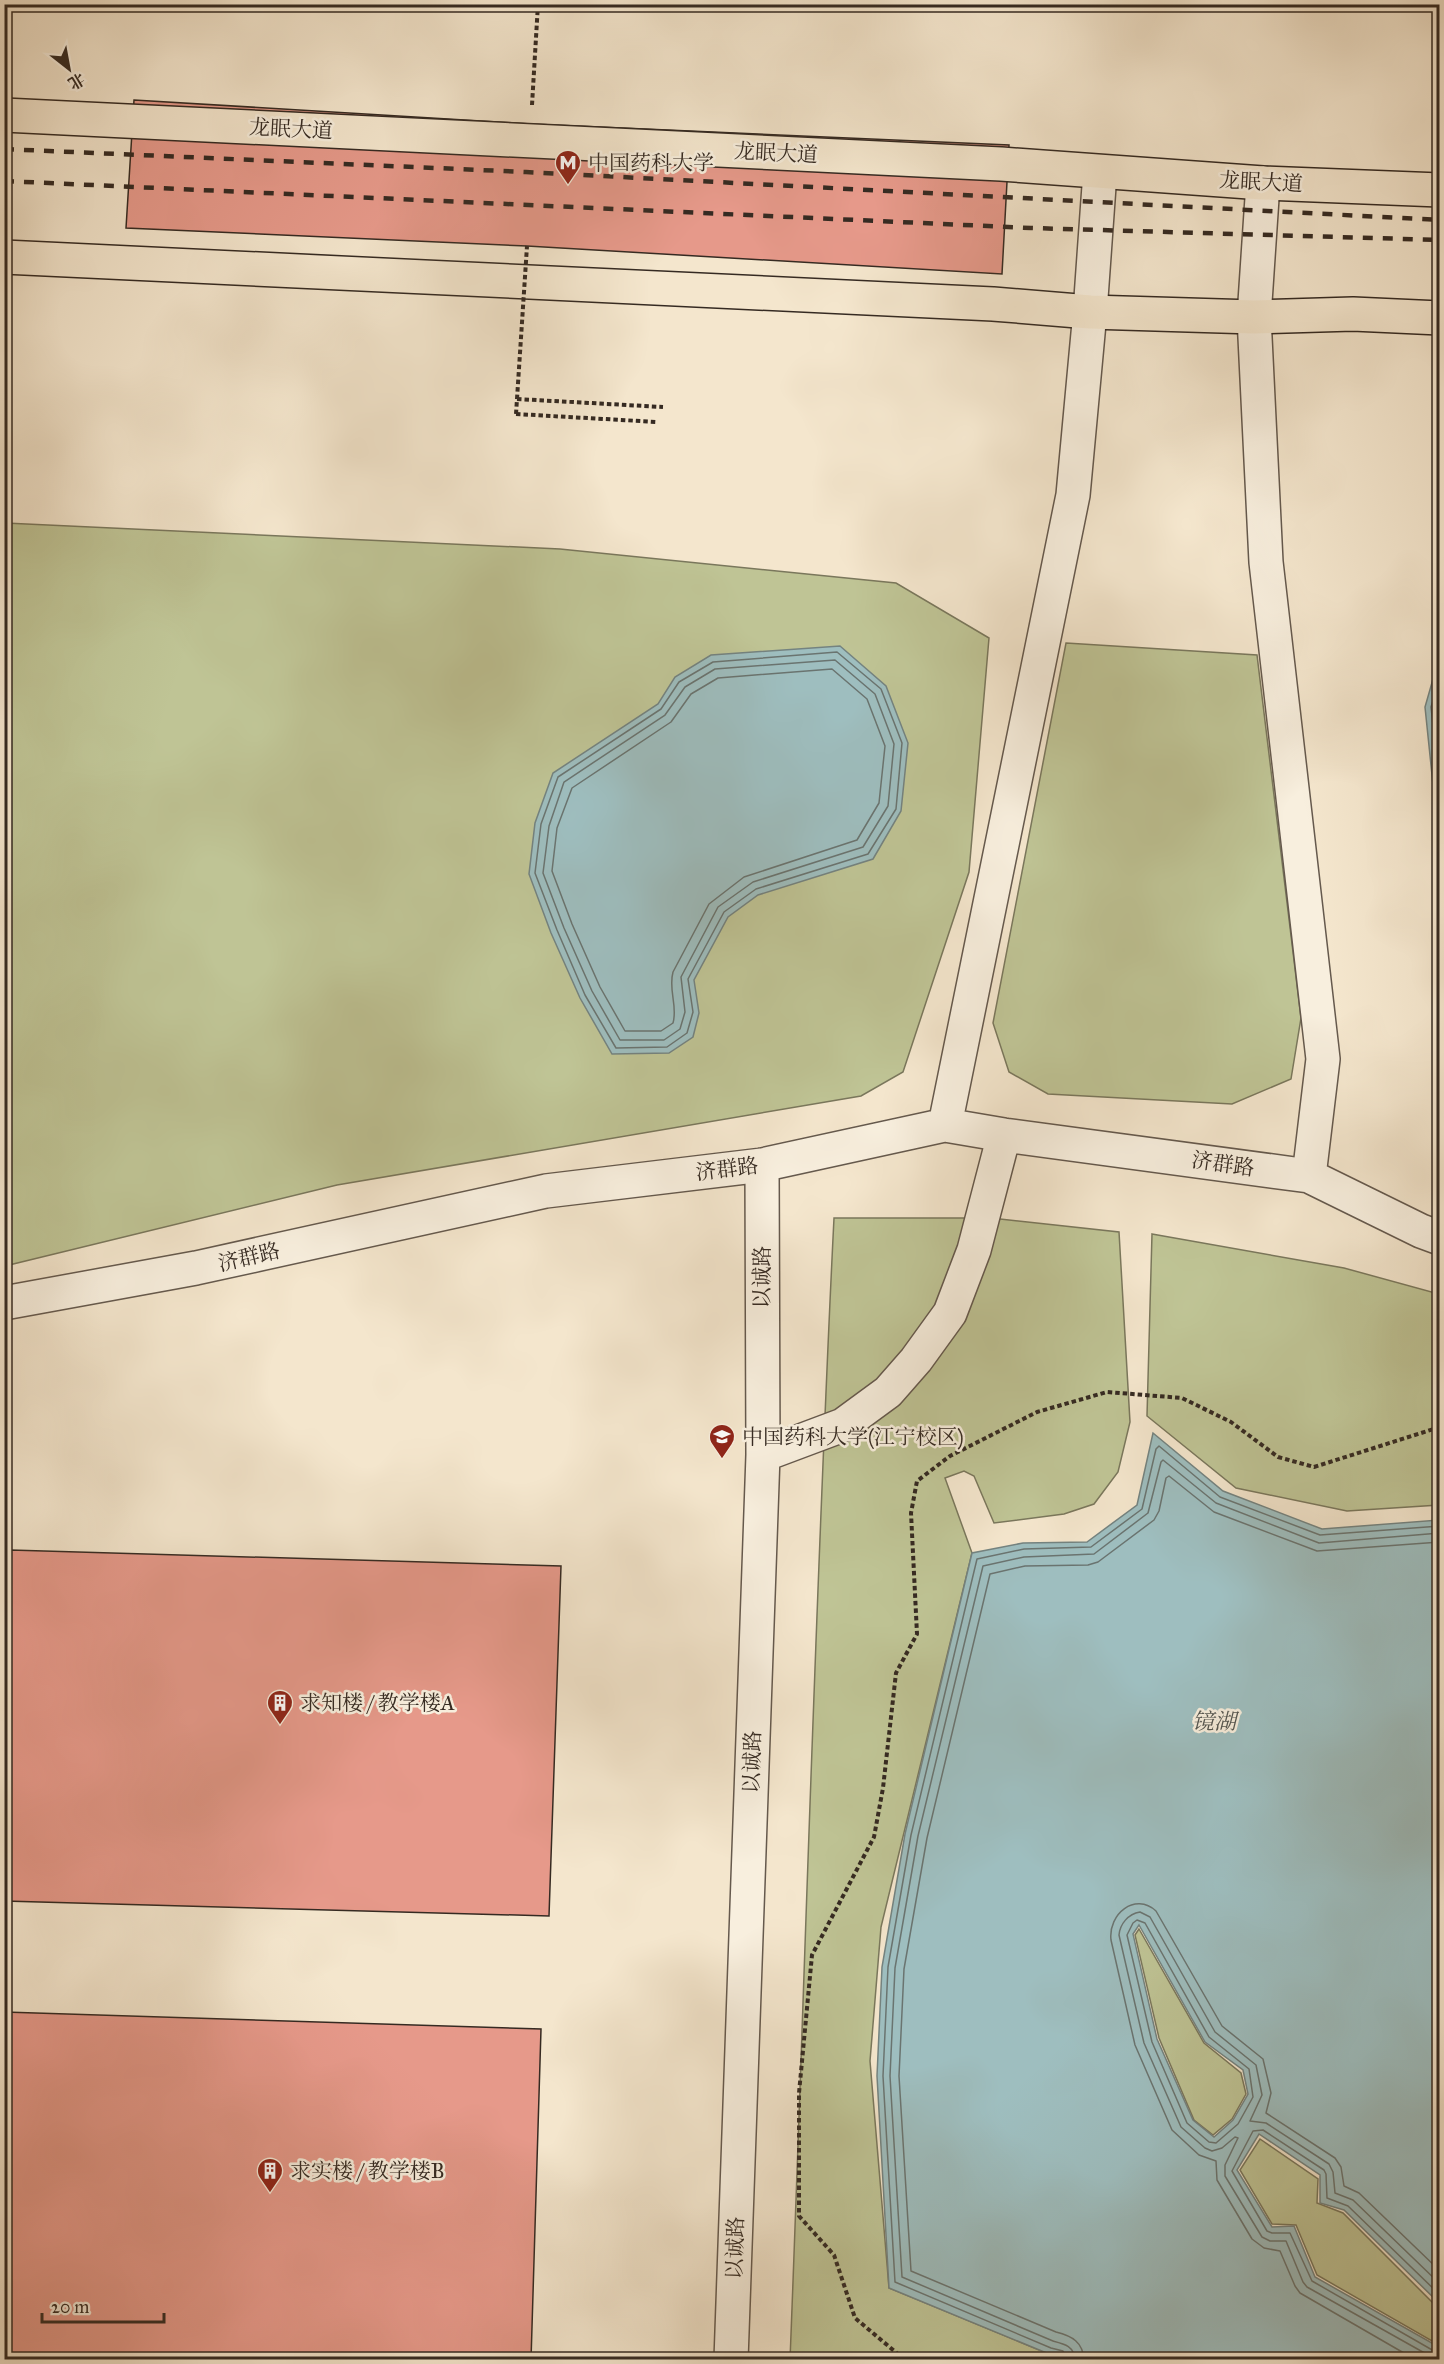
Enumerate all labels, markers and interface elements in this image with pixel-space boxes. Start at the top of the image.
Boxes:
north arrow [39,39,99,99]
text: 北 [65,69,88,94]
street label: 龙眠大道 [248,114,334,144]
street label: 龙眠大道 [733,138,819,168]
metro station icon: 中国药科大学 [553,148,583,186]
place label: 中国药科大学 [588,150,714,176]
street label: 龙眠大道 [1218,167,1304,197]
street label: 济群路 [1190,1147,1256,1181]
street label: 济群路 [694,1152,760,1186]
street label: 济群路 [215,1237,283,1277]
street label: 以诚路 [749,1246,775,1309]
school or university icon: 中国药科大学(江宁校区) [707,1422,737,1460]
place label: 中国药科大学(江宁校区) [742,1424,964,1450]
building icon: 求知楼 / 教学楼A [265,1688,295,1726]
place label: 求知楼 / 教学楼A [300,1690,455,1716]
water label: 镜湖 [1192,1708,1240,1735]
street label: 以诚路 [738,1730,766,1794]
building icon: 求实楼 / 教学楼B [255,2156,285,2194]
place label: 求实楼 / 教学楼B [290,2158,445,2184]
street label: 以诚路 [721,2216,749,2280]
scale bar [42,2286,164,2324]
text: 20 m [51,2296,89,2318]

